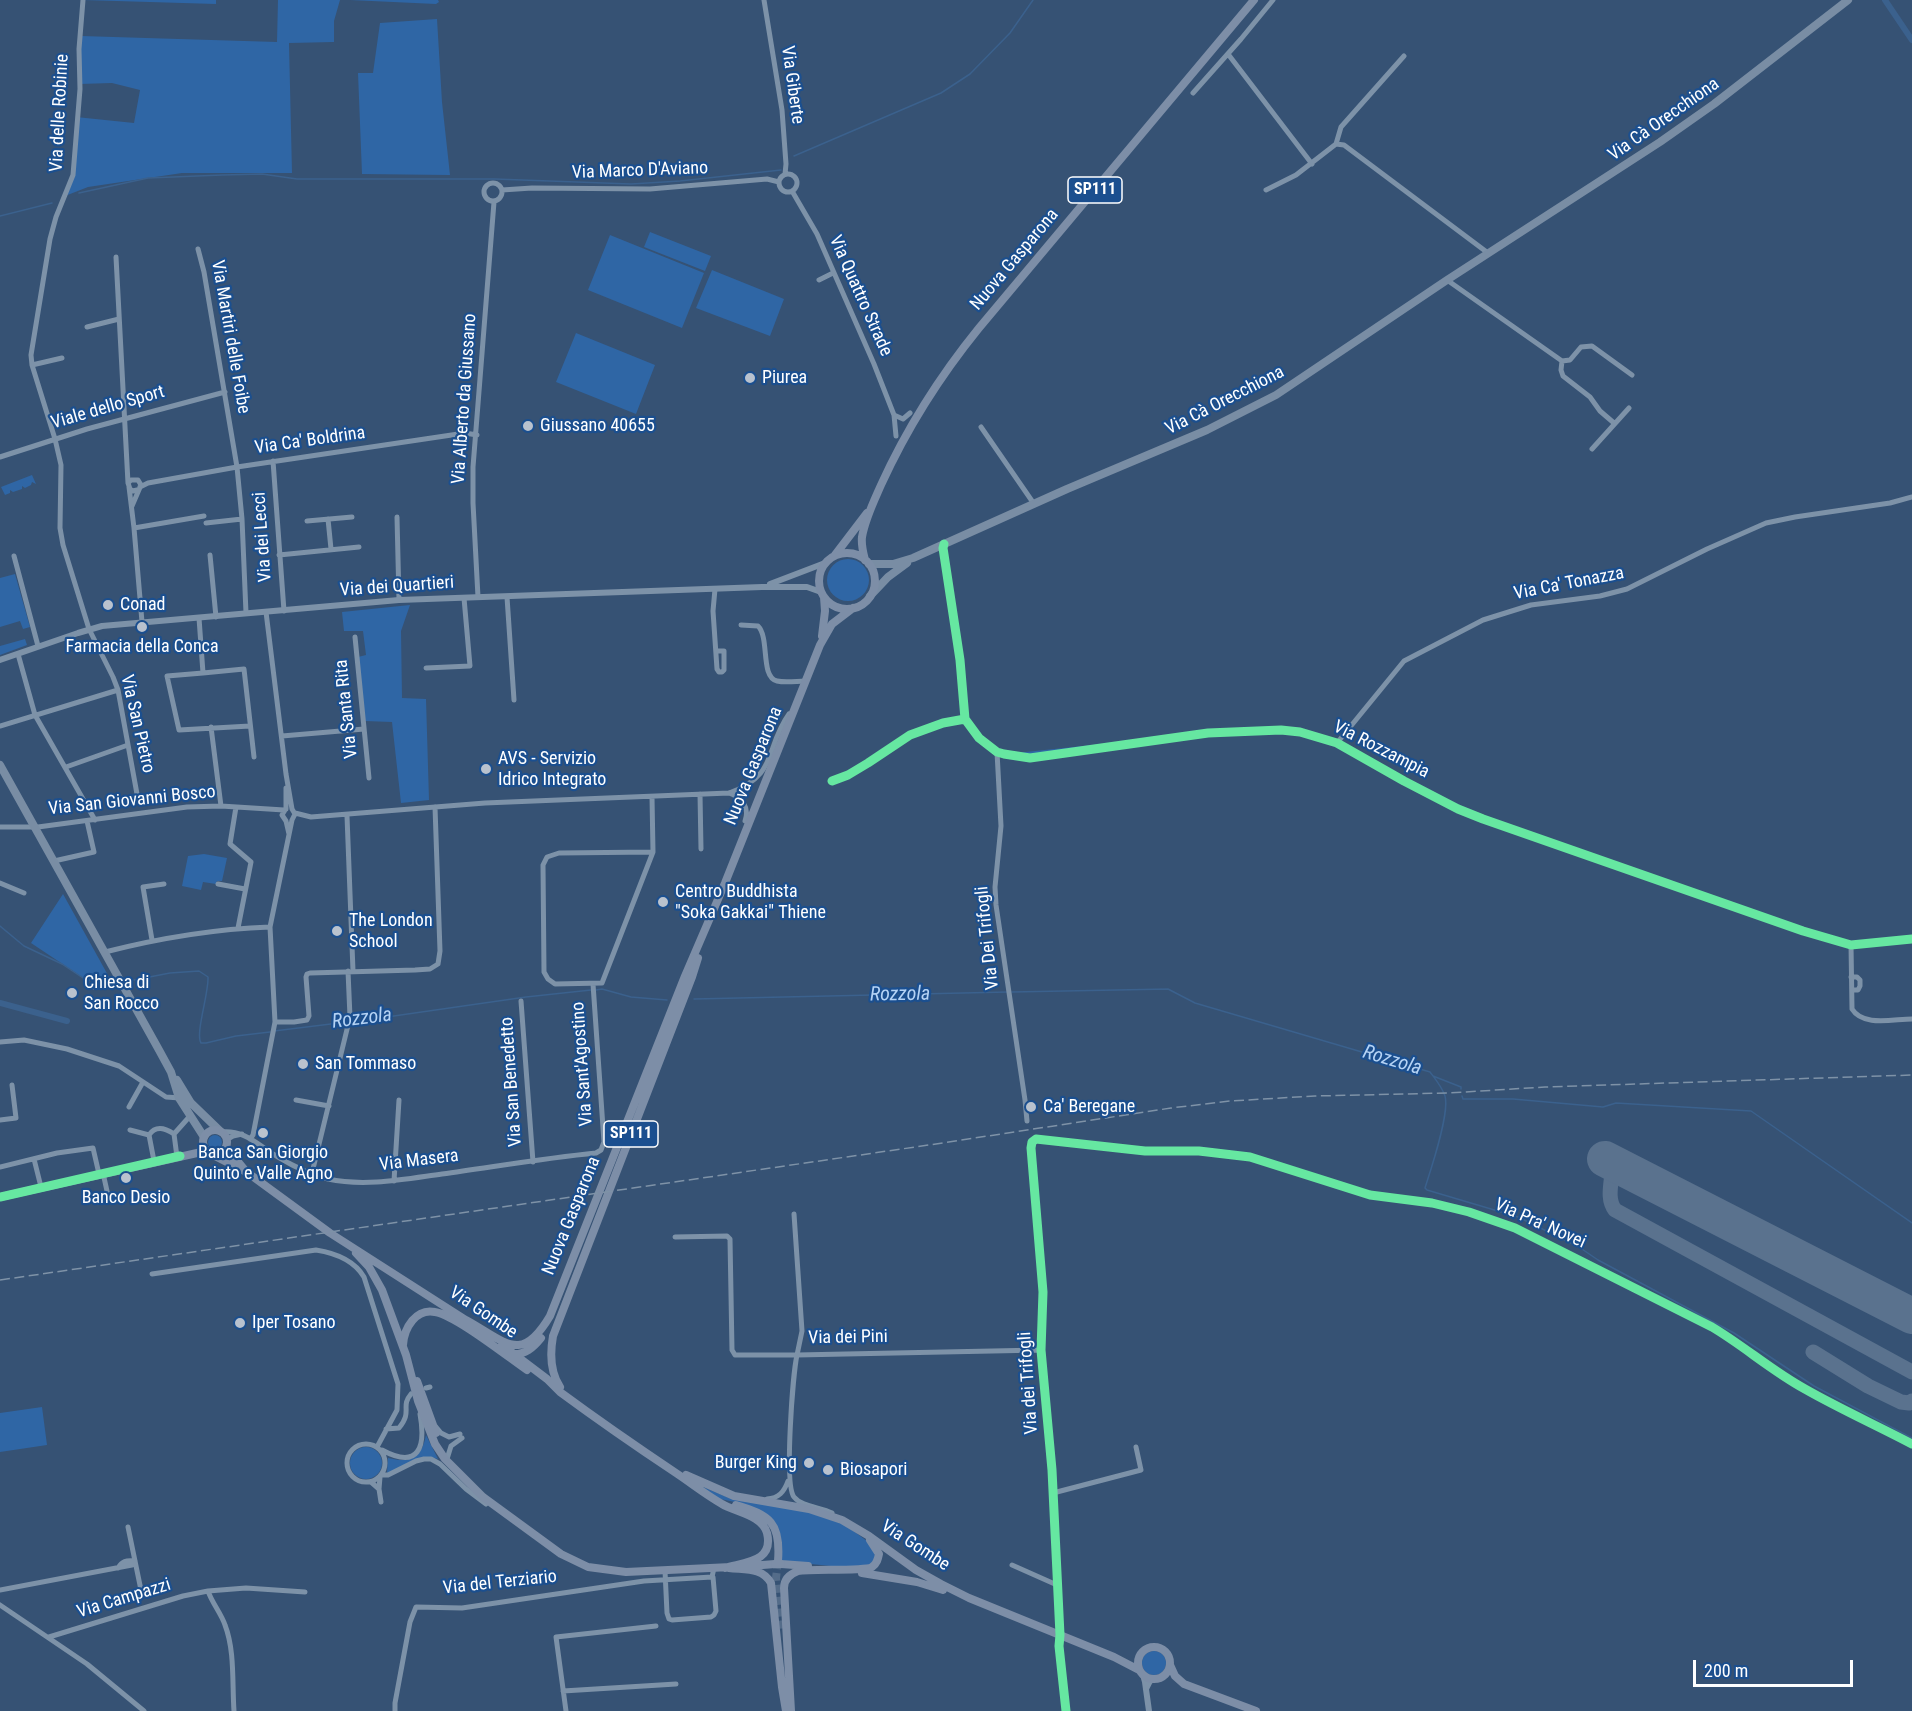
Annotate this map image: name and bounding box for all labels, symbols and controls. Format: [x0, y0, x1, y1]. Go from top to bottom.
street label: Via Giberte [776, 45, 808, 125]
street label: Via delle Robinie [46, 53, 74, 173]
street label: Via Cà Orecchiona [1604, 74, 1724, 166]
street label: Via Marco D'Aviano [571, 158, 709, 184]
road number: SP111 [1068, 177, 1122, 203]
street label: Nuova Gasparona [966, 205, 1064, 315]
street label: Via Quattro Strade [824, 232, 896, 360]
street label: Via Martiri delle Foibe [206, 259, 254, 415]
street label: Via Alberto da Giussano [448, 313, 482, 485]
street label: Via Cà Orecchiona [1162, 362, 1288, 440]
place label: Piurea [762, 367, 807, 389]
marker: Piurea [743, 371, 757, 385]
street label: Viale dello Sport [49, 382, 167, 434]
place label: Giussano 40655 [540, 415, 655, 437]
marker: Giussano 40655 [521, 419, 535, 433]
street label: Via Ca' Boldrina [253, 423, 367, 459]
street label: Via dei Lecci [249, 491, 277, 583]
street label: Via Ca' Tonazza [1512, 563, 1626, 605]
street label: Via dei Quartieri [339, 572, 455, 602]
place label: Conad [120, 594, 166, 616]
marker: Conad [101, 598, 115, 612]
marker: Farmacia della Conca [135, 620, 149, 634]
place label: Farmacia della Conca [65, 636, 219, 658]
street label: Via Santa Rita [331, 658, 363, 760]
street label: Via San Pietro [115, 673, 159, 775]
street label: Nuova Gasparona [720, 704, 788, 828]
street label: Via Rozzampia [1329, 717, 1433, 783]
place label: AVS - Servizio Idrico Integrato [498, 748, 606, 790]
marker: AVS - Servizio Idrico Integrato [479, 762, 493, 776]
street label: Via San Giovanni Bosco [47, 781, 217, 821]
place label: Centro Buddhista "Soka Gakkai" Thiene [675, 881, 826, 924]
street label: Via Dei Trifogli [972, 885, 1004, 991]
marker: Centro Buddhista "Soka Gakkai" Thiene [656, 895, 670, 909]
place label: The London School [349, 910, 433, 952]
marker: The London School [330, 924, 344, 938]
place label: Chiesa di San Rocco [84, 972, 159, 1014]
water label: Rozzola [870, 982, 930, 1008]
marker: Chiesa di San Rocco [65, 986, 79, 1000]
street label: Via Sant'Agostino [568, 1001, 598, 1127]
water label: Rozzola [331, 1003, 393, 1035]
street label: Via San Benedetto [497, 1016, 527, 1148]
water label: Rozzola [1360, 1041, 1424, 1081]
place label: San Tommaso [315, 1053, 416, 1075]
marker: San Tommaso [296, 1057, 310, 1071]
place label: Ca' Beregane [1043, 1096, 1135, 1118]
marker: Ca' Beregane [1024, 1100, 1038, 1114]
road number: SP111 [604, 1121, 658, 1147]
marker: Banca San Giorgio Quinto e Valle Agno [256, 1126, 270, 1140]
place label: Banca San Giorgio Quinto e Valle Agno [193, 1142, 333, 1184]
street label: Via Masera [378, 1145, 460, 1177]
street label: Nuova Gasparona [538, 1154, 606, 1278]
marker: Banco Desio [119, 1171, 133, 1185]
place label: Banco Desio [82, 1187, 170, 1209]
street label: Via Pra' Novei [1491, 1194, 1589, 1254]
street label: Via Gombe [445, 1282, 521, 1344]
place label: Iper Tosano [252, 1312, 336, 1334]
marker: Iper Tosano [233, 1316, 247, 1330]
street label: Via dei Pini [808, 1327, 888, 1349]
street label: Via dei Trifogli [1015, 1331, 1043, 1435]
place label: Burger King [715, 1452, 797, 1474]
marker: Burger King [802, 1456, 816, 1470]
place label: Biosapori [840, 1459, 907, 1481]
marker: Biosapori [821, 1463, 835, 1477]
street label: Via Gombe [877, 1516, 953, 1576]
street label: Via del Terziario [442, 1566, 558, 1600]
street label: Via Campazzi [75, 1575, 173, 1623]
scale bar [1696, 1648, 1856, 1686]
text: 200 m [1704, 1660, 1748, 1681]

